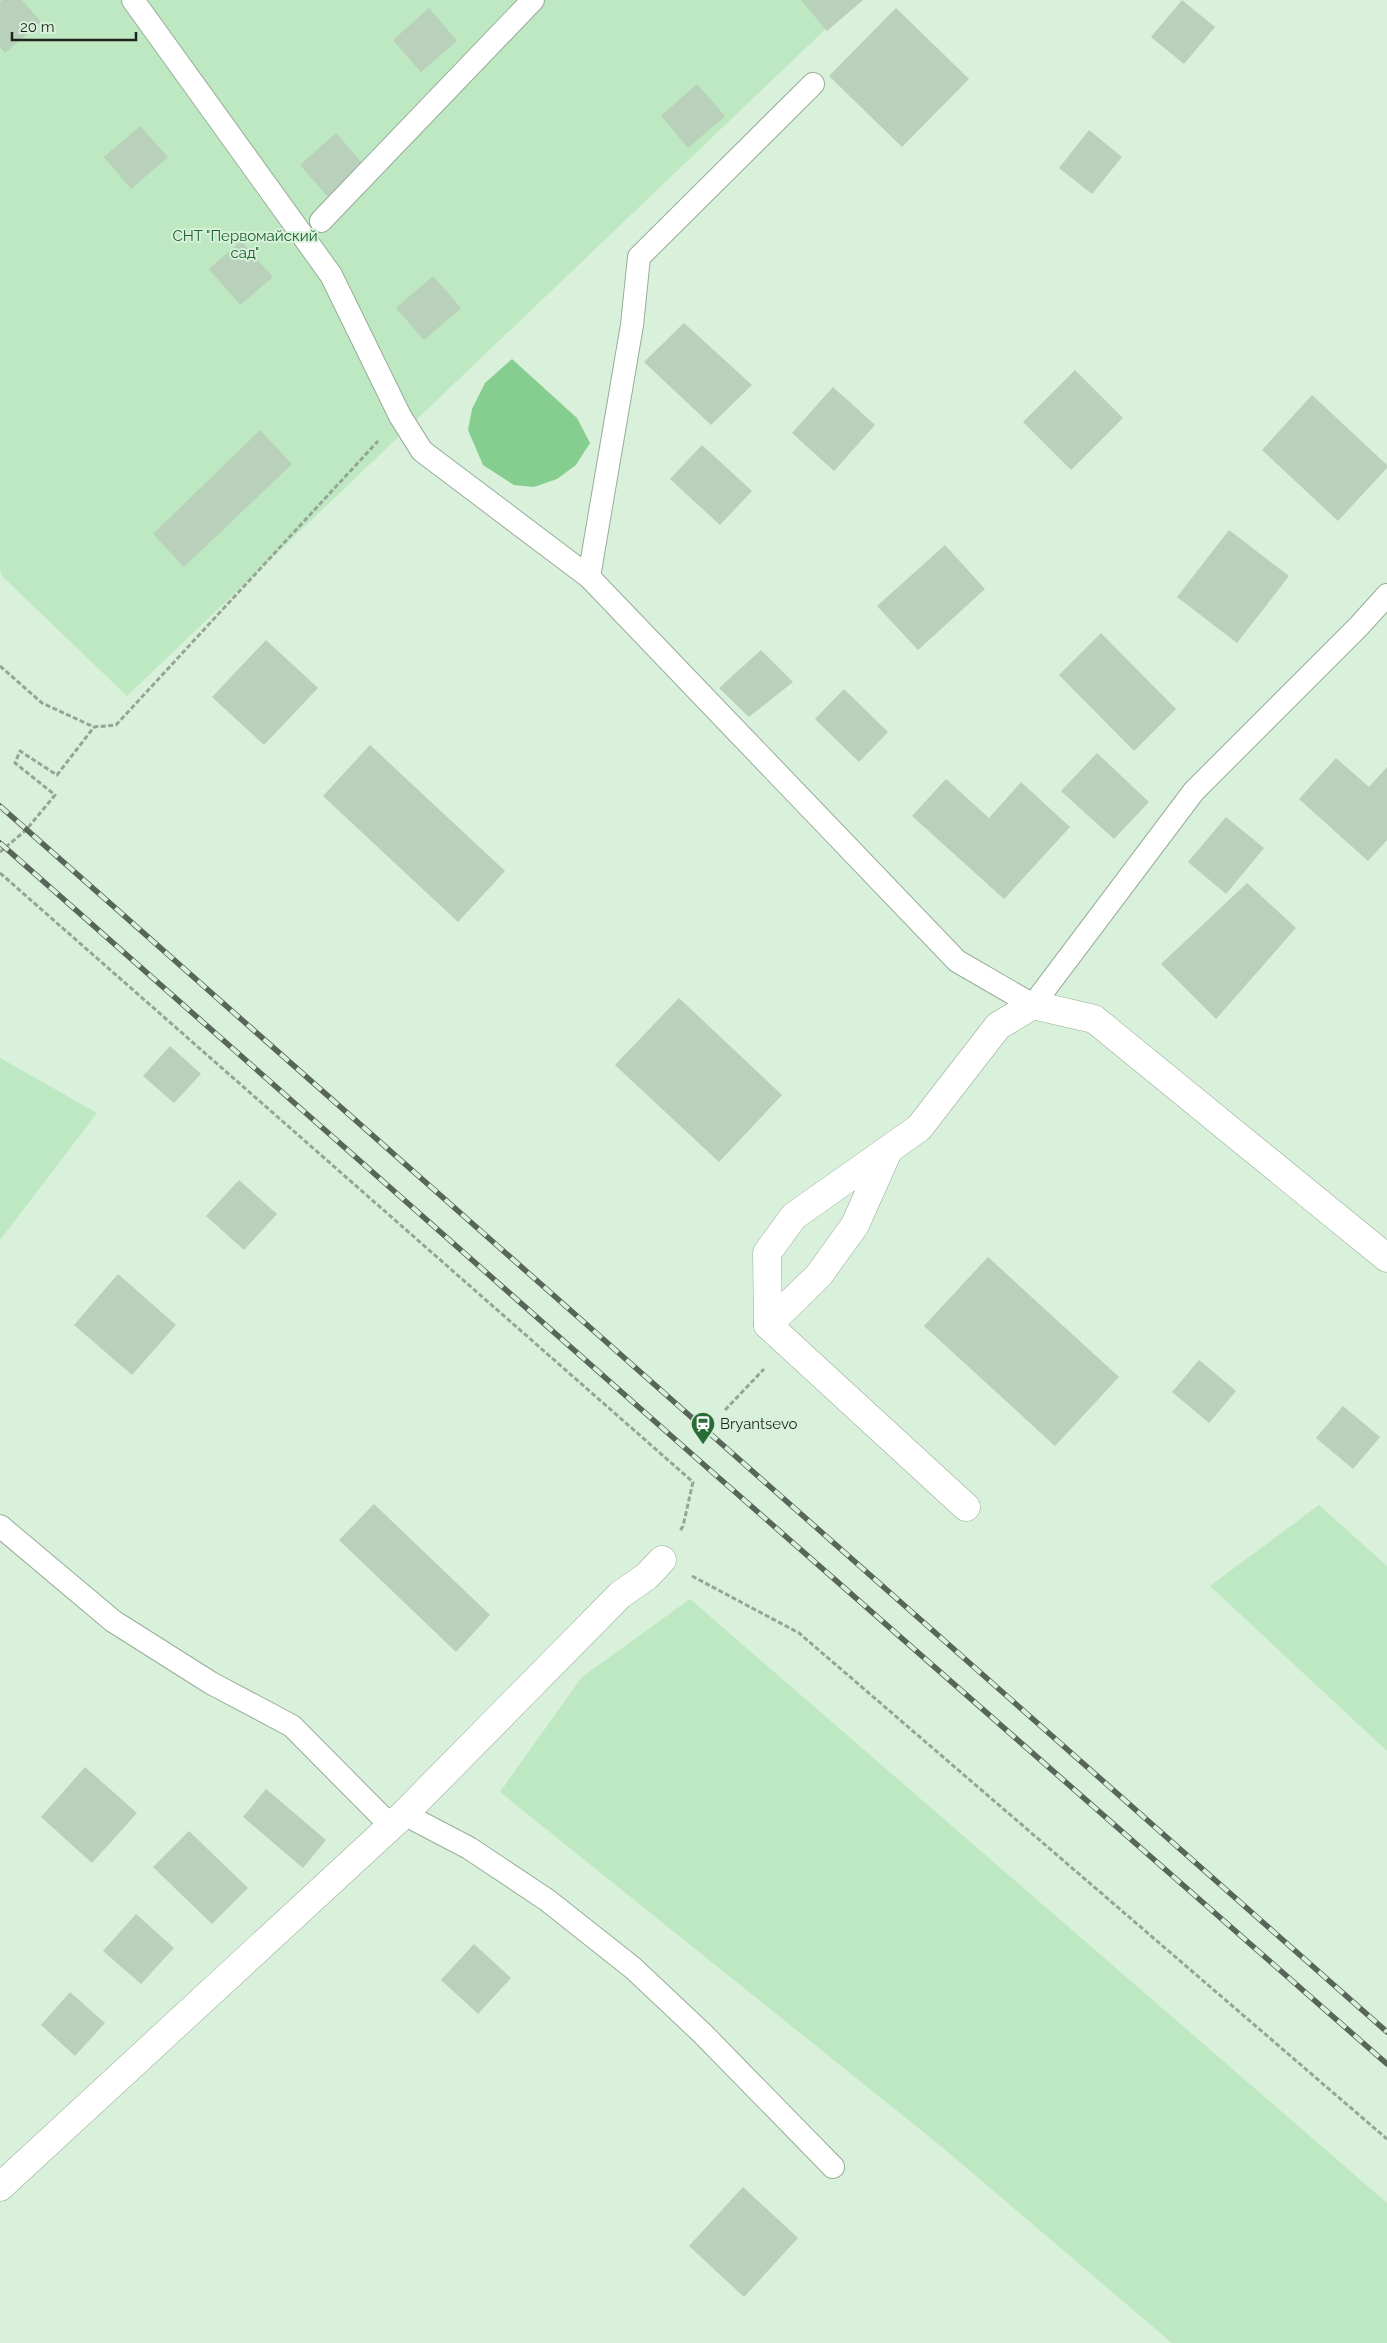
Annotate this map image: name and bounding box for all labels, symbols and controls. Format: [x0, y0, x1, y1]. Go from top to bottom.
scale bar [12, 10, 136, 42]
text: 20 m [20, 18, 55, 36]
park label: СНТ "Первомайский сад" [172, 227, 318, 262]
station icon: Bryantsevo [690, 1411, 716, 1445]
place label: Bryantsevo [720, 1415, 798, 1433]

